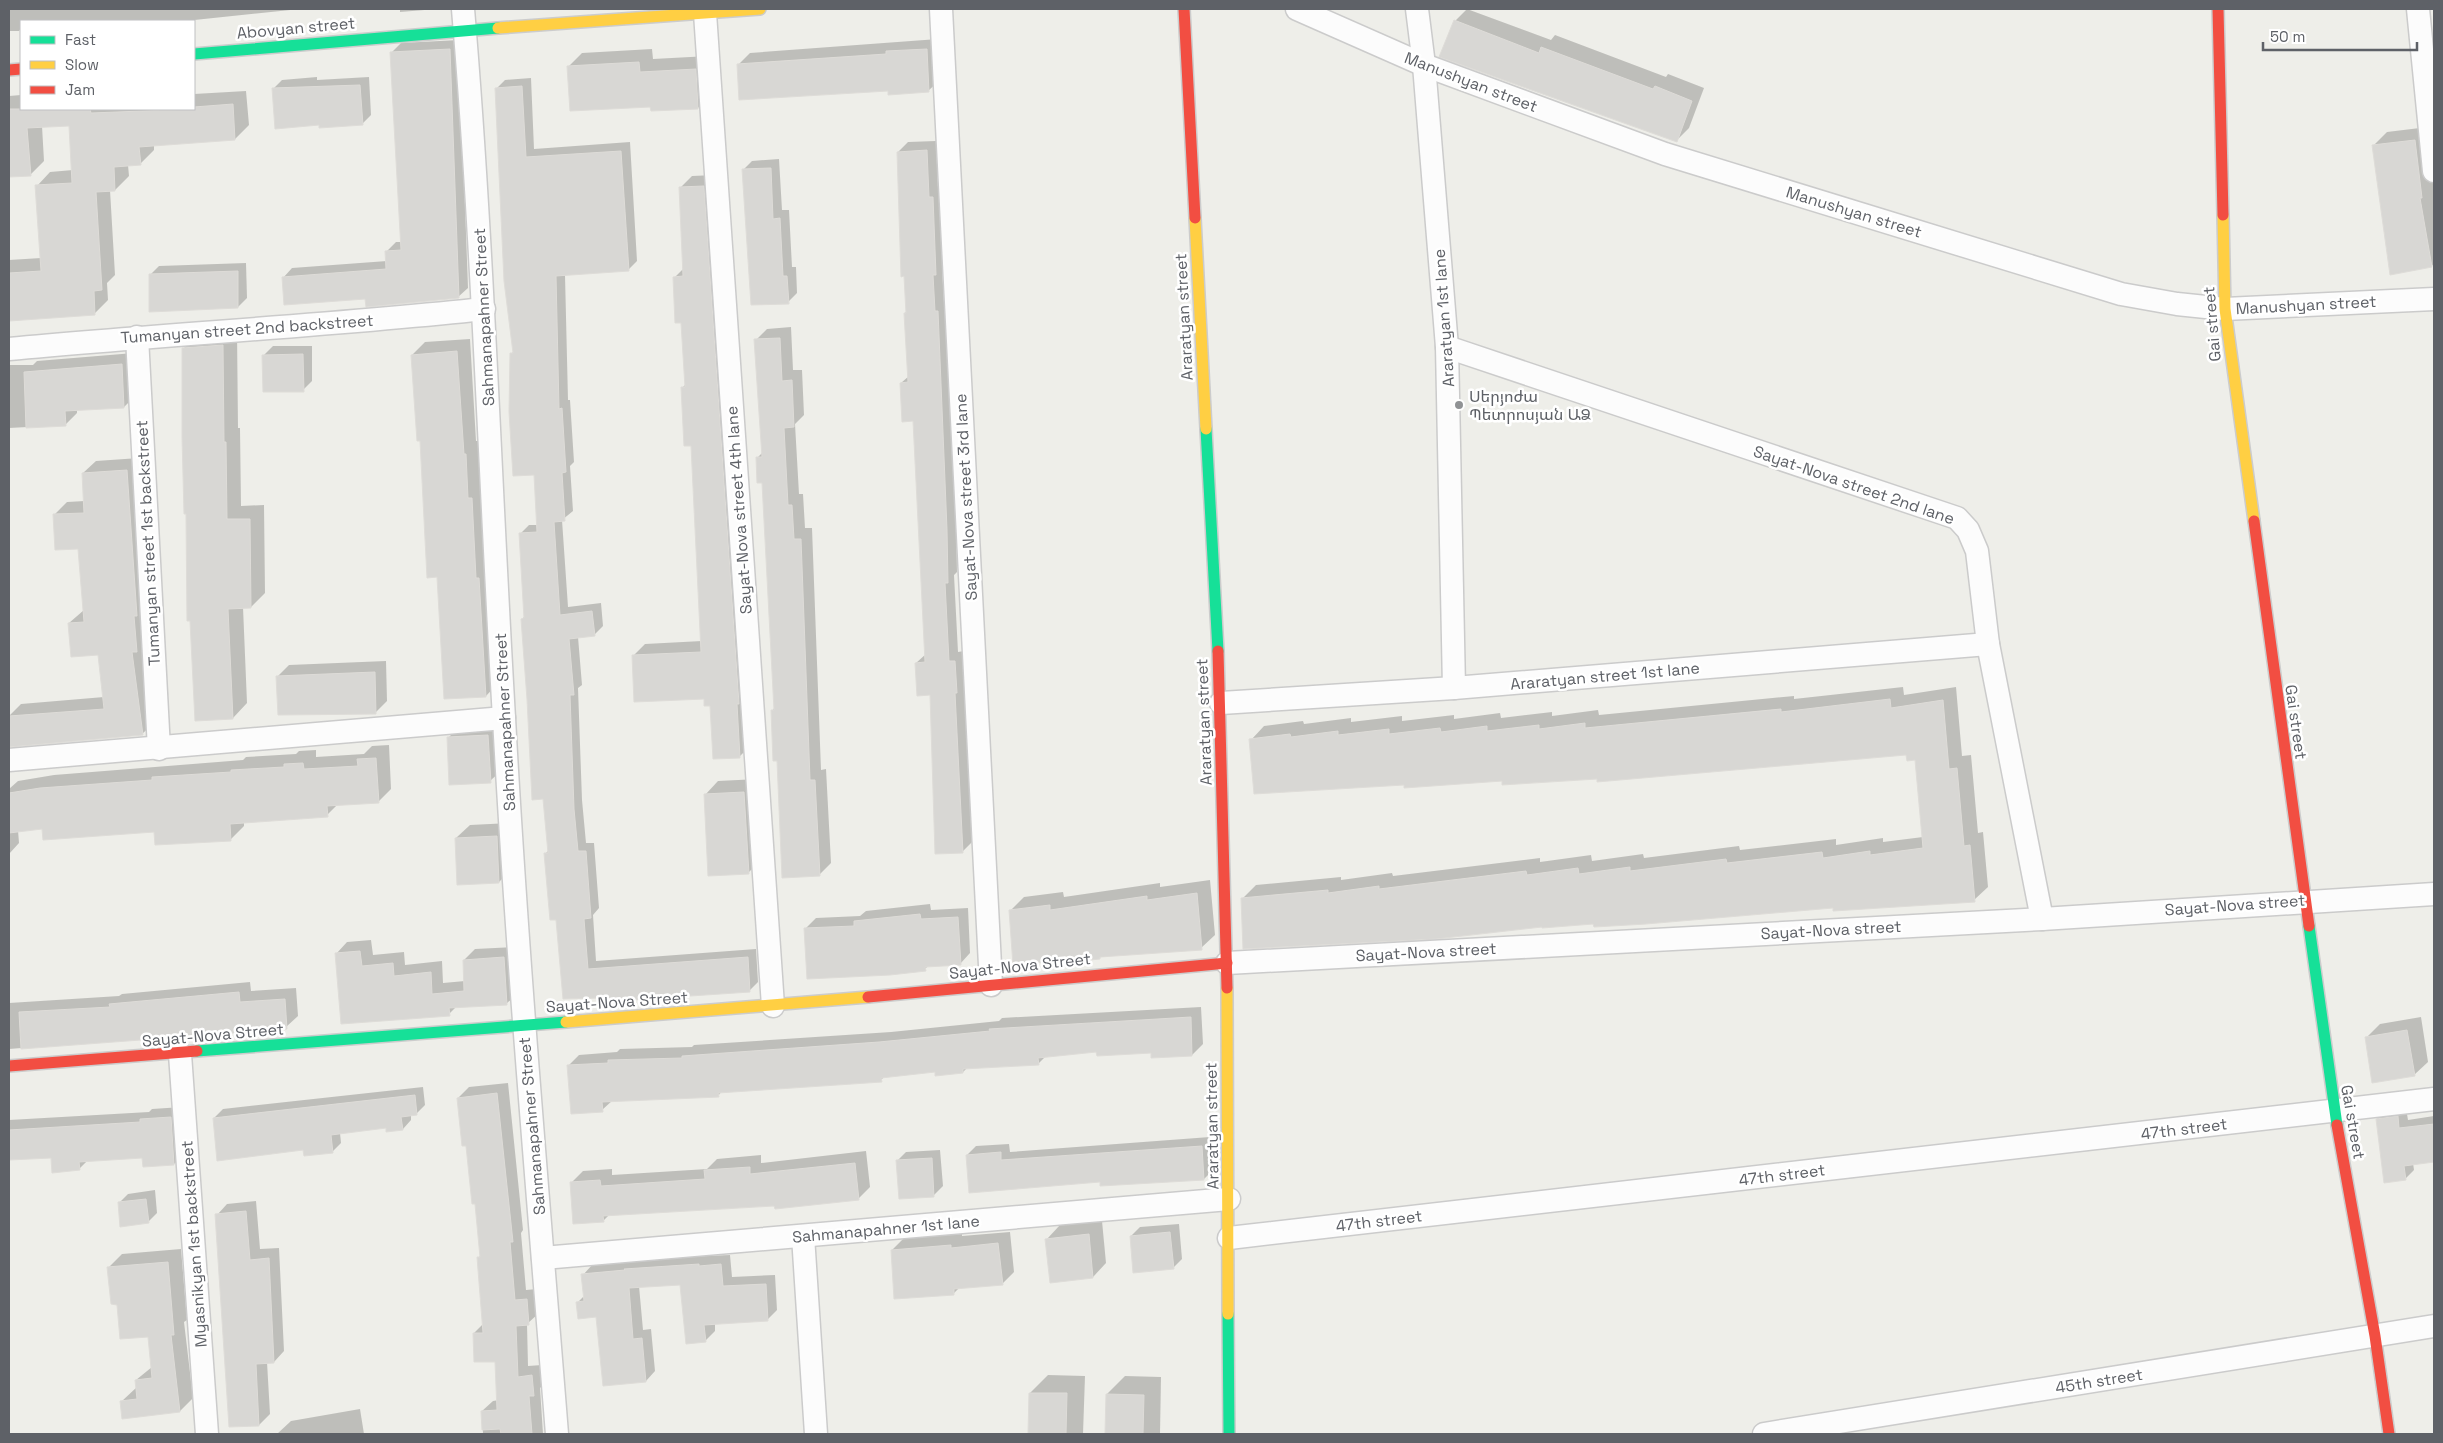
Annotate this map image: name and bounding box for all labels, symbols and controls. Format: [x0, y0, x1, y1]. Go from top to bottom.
street label: Abovyan street [236, 12, 356, 44]
legend [20, 20, 195, 110]
scale bar [2263, 20, 2417, 52]
text: 50 m [2270, 27, 2305, 46]
text: Fast [65, 30, 96, 49]
street label: Manushyan street [1401, 47, 1541, 117]
text: Slow [65, 55, 99, 74]
text: Jam [65, 80, 95, 99]
street label: Manushyan street [1784, 181, 1924, 243]
street label: Sahmanapahner Street [469, 227, 499, 407]
street label: Araratyan 1st lane [1429, 248, 1459, 388]
street label: Araratyan street [1170, 253, 1198, 381]
street label: Gai street [2198, 286, 2226, 362]
street label: Manushyan street [2235, 291, 2377, 319]
street label: Tumanyan street 2nd backstreet [120, 310, 374, 348]
place label: Սերյոժա Պետրոսյան ԱՁ [1469, 386, 1591, 425]
street label: Sayat-Nova street 3rd lane [950, 393, 982, 601]
marker: Սերյոժա Պետրոսյան ԱՁ [1453, 399, 1465, 411]
street label: Sayat-Nova street 4th lane [721, 405, 757, 615]
street label: Tumanyan street 1st backstreet [131, 420, 165, 666]
street label: Sayat-Nova street 2nd lane [1751, 441, 1957, 529]
street label: Sahmanapahner Street [490, 632, 520, 812]
street label: Araratyan street 1st lane [1509, 657, 1701, 695]
street label: Araratyan street [1191, 658, 1217, 786]
street label: Gai street [2280, 683, 2312, 761]
street label: Sayat-Nova street [2164, 890, 2306, 920]
street label: Sayat-Nova street [1760, 916, 1902, 944]
street label: Sayat-Nova street [1355, 938, 1497, 966]
street label: Sayat-Nova Street [948, 948, 1092, 984]
street label: Sayat-Nova Street [545, 987, 689, 1017]
street label: Sayat-Nova Street [141, 1018, 285, 1052]
street label: Sahmanapahner Street [514, 1036, 550, 1216]
street label: Araratyan street [1200, 1062, 1224, 1190]
street label: Gai street [2336, 1083, 2370, 1161]
street label: 47th street [2139, 1113, 2229, 1145]
street label: Myasnikyan 1st backstreet [176, 1140, 212, 1348]
street label: 47th street [1737, 1159, 1827, 1191]
street label: 47th street [1334, 1205, 1424, 1237]
street label: Sahmanapahner 1st lane [791, 1210, 981, 1248]
street label: 45th street [2054, 1364, 2144, 1398]

